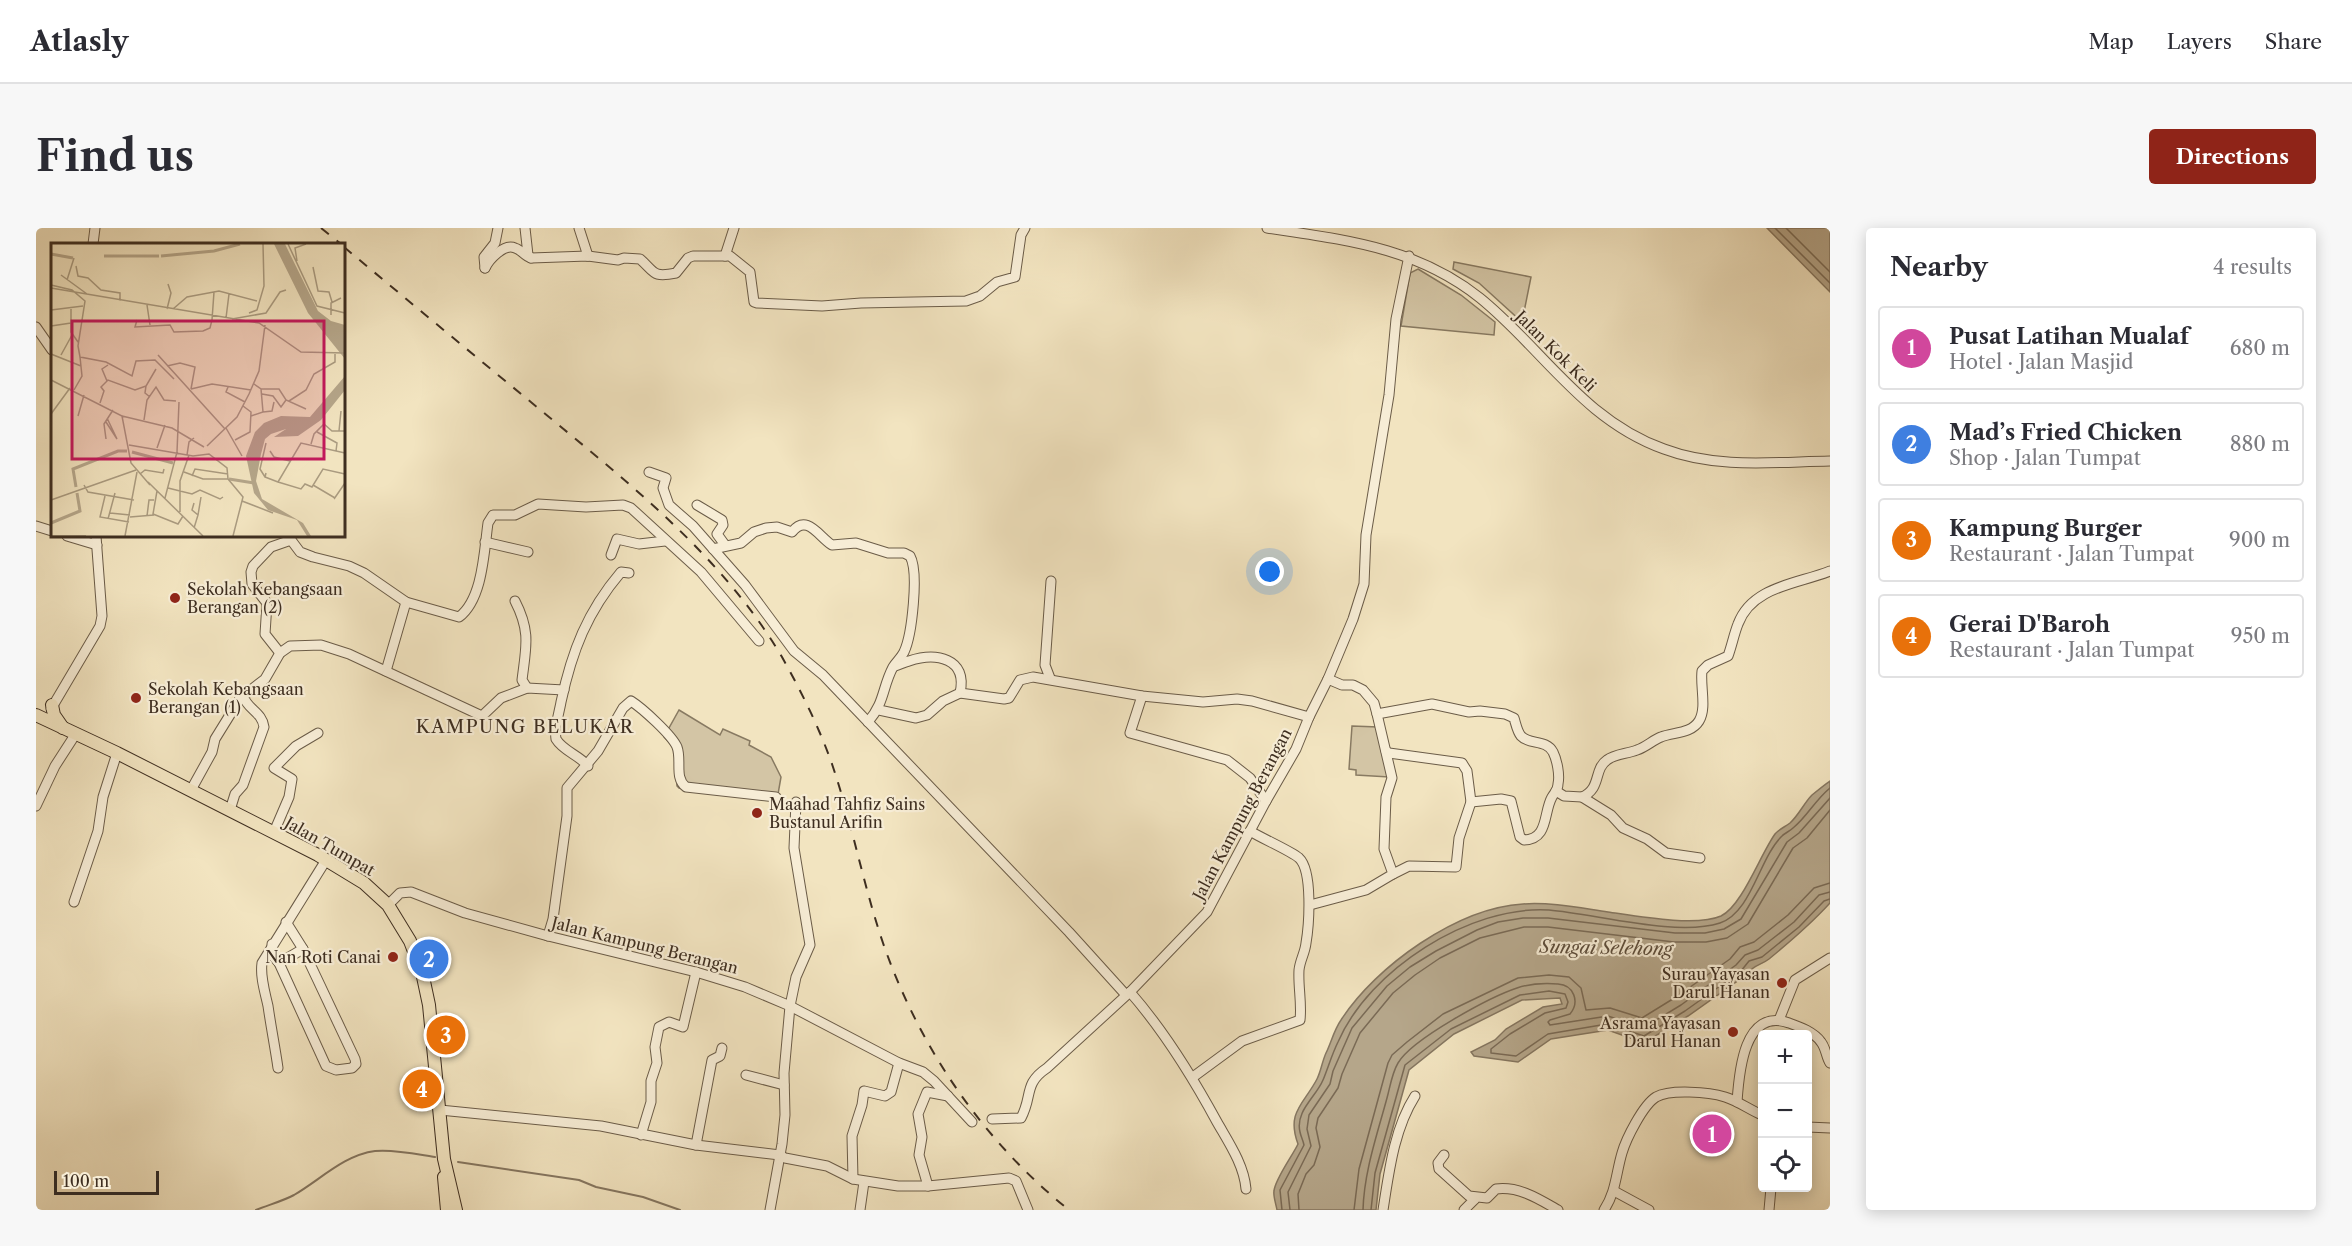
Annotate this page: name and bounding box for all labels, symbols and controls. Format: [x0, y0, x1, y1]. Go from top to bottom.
text: Atlasly [30, 24, 129, 58]
text: Map [2089, 29, 2134, 54]
text: Layers [2167, 29, 2232, 54]
text: Share [2265, 29, 2322, 54]
button: Directions [2149, 129, 2316, 184]
text: Find us [36, 130, 194, 182]
inset map [51, 243, 345, 537]
text: Nearby [1890, 251, 1988, 283]
text: 4 results [2213, 255, 2292, 279]
street label: Jalan Kok Keli [1509, 304, 1601, 396]
text: Pusat Latihan Mualaf [1949, 323, 2189, 350]
text: 1 [1907, 336, 1916, 360]
text: 680 m [2230, 336, 2290, 360]
text: Hotel · Jalan Masjid [1949, 350, 2133, 374]
text: Mad’s Fried Chicken [1949, 419, 2182, 446]
text: 2 [1906, 432, 1917, 456]
text: 880 m [2230, 432, 2290, 456]
text: Shop · Jalan Tumpat [1949, 446, 2141, 470]
text: Kampung Burger [1949, 515, 2142, 542]
text: 3 [1906, 528, 1917, 552]
text: 900 m [2229, 528, 2290, 552]
text: Restaurant · Jalan Tumpat [1949, 542, 2194, 566]
your location [1255, 557, 1284, 586]
place label: Sekolah Kebangsaan Berangan (2) [187, 579, 343, 617]
marker: Sekolah Kebangsaan Berangan (2) [168, 591, 182, 605]
text: Gerai D'Baroh [1949, 611, 2110, 638]
text: 4 [1906, 624, 1917, 648]
text: 950 m [2231, 624, 2290, 648]
text: Restaurant · Jalan Tumpat [1949, 638, 2194, 662]
place label: Sekolah Kebangsaan Berangan (1) [148, 679, 304, 717]
marker: Sekolah Kebangsaan Berangan (1) [129, 691, 143, 705]
district label: KAMPUNG BELUKAR [416, 716, 634, 738]
street label: Jalan Kampung Berangan [1187, 725, 1296, 906]
place label: Maahad Tahfiz Sains Bustanul Arifin [769, 794, 925, 832]
marker: Maahad Tahfiz Sains Bustanul Arifin [750, 806, 764, 820]
street label: Jalan Tumpat [279, 811, 379, 880]
street label: Jalan Kampung Berangan [547, 911, 740, 978]
pin: 2 [410, 936, 448, 982]
water label: Sungai Selehong [1538, 936, 1674, 960]
place label: Nan Roti Canai [265, 947, 381, 967]
marker: Nan Roti Canai [386, 950, 400, 964]
place label: Surau Yayasan Darul Hanan [1662, 964, 1770, 1002]
marker: Surau Yayasan Darul Hanan [1775, 976, 1789, 990]
pin: 3 [426, 1012, 466, 1058]
place label: Asrama Yayasan Darul Hanan [1599, 1013, 1721, 1051]
marker: Asrama Yayasan Darul Hanan [1726, 1025, 1740, 1039]
map controls [1758, 1030, 1812, 1192]
button: + [1758, 1030, 1812, 1084]
pin: 4 [402, 1066, 442, 1112]
button: − [1758, 1084, 1812, 1138]
pin: 1 [1692, 1112, 1732, 1156]
button: locate [1758, 1138, 1812, 1192]
scale bar [54, 1168, 159, 1196]
text: 100 m [63, 1171, 109, 1191]

